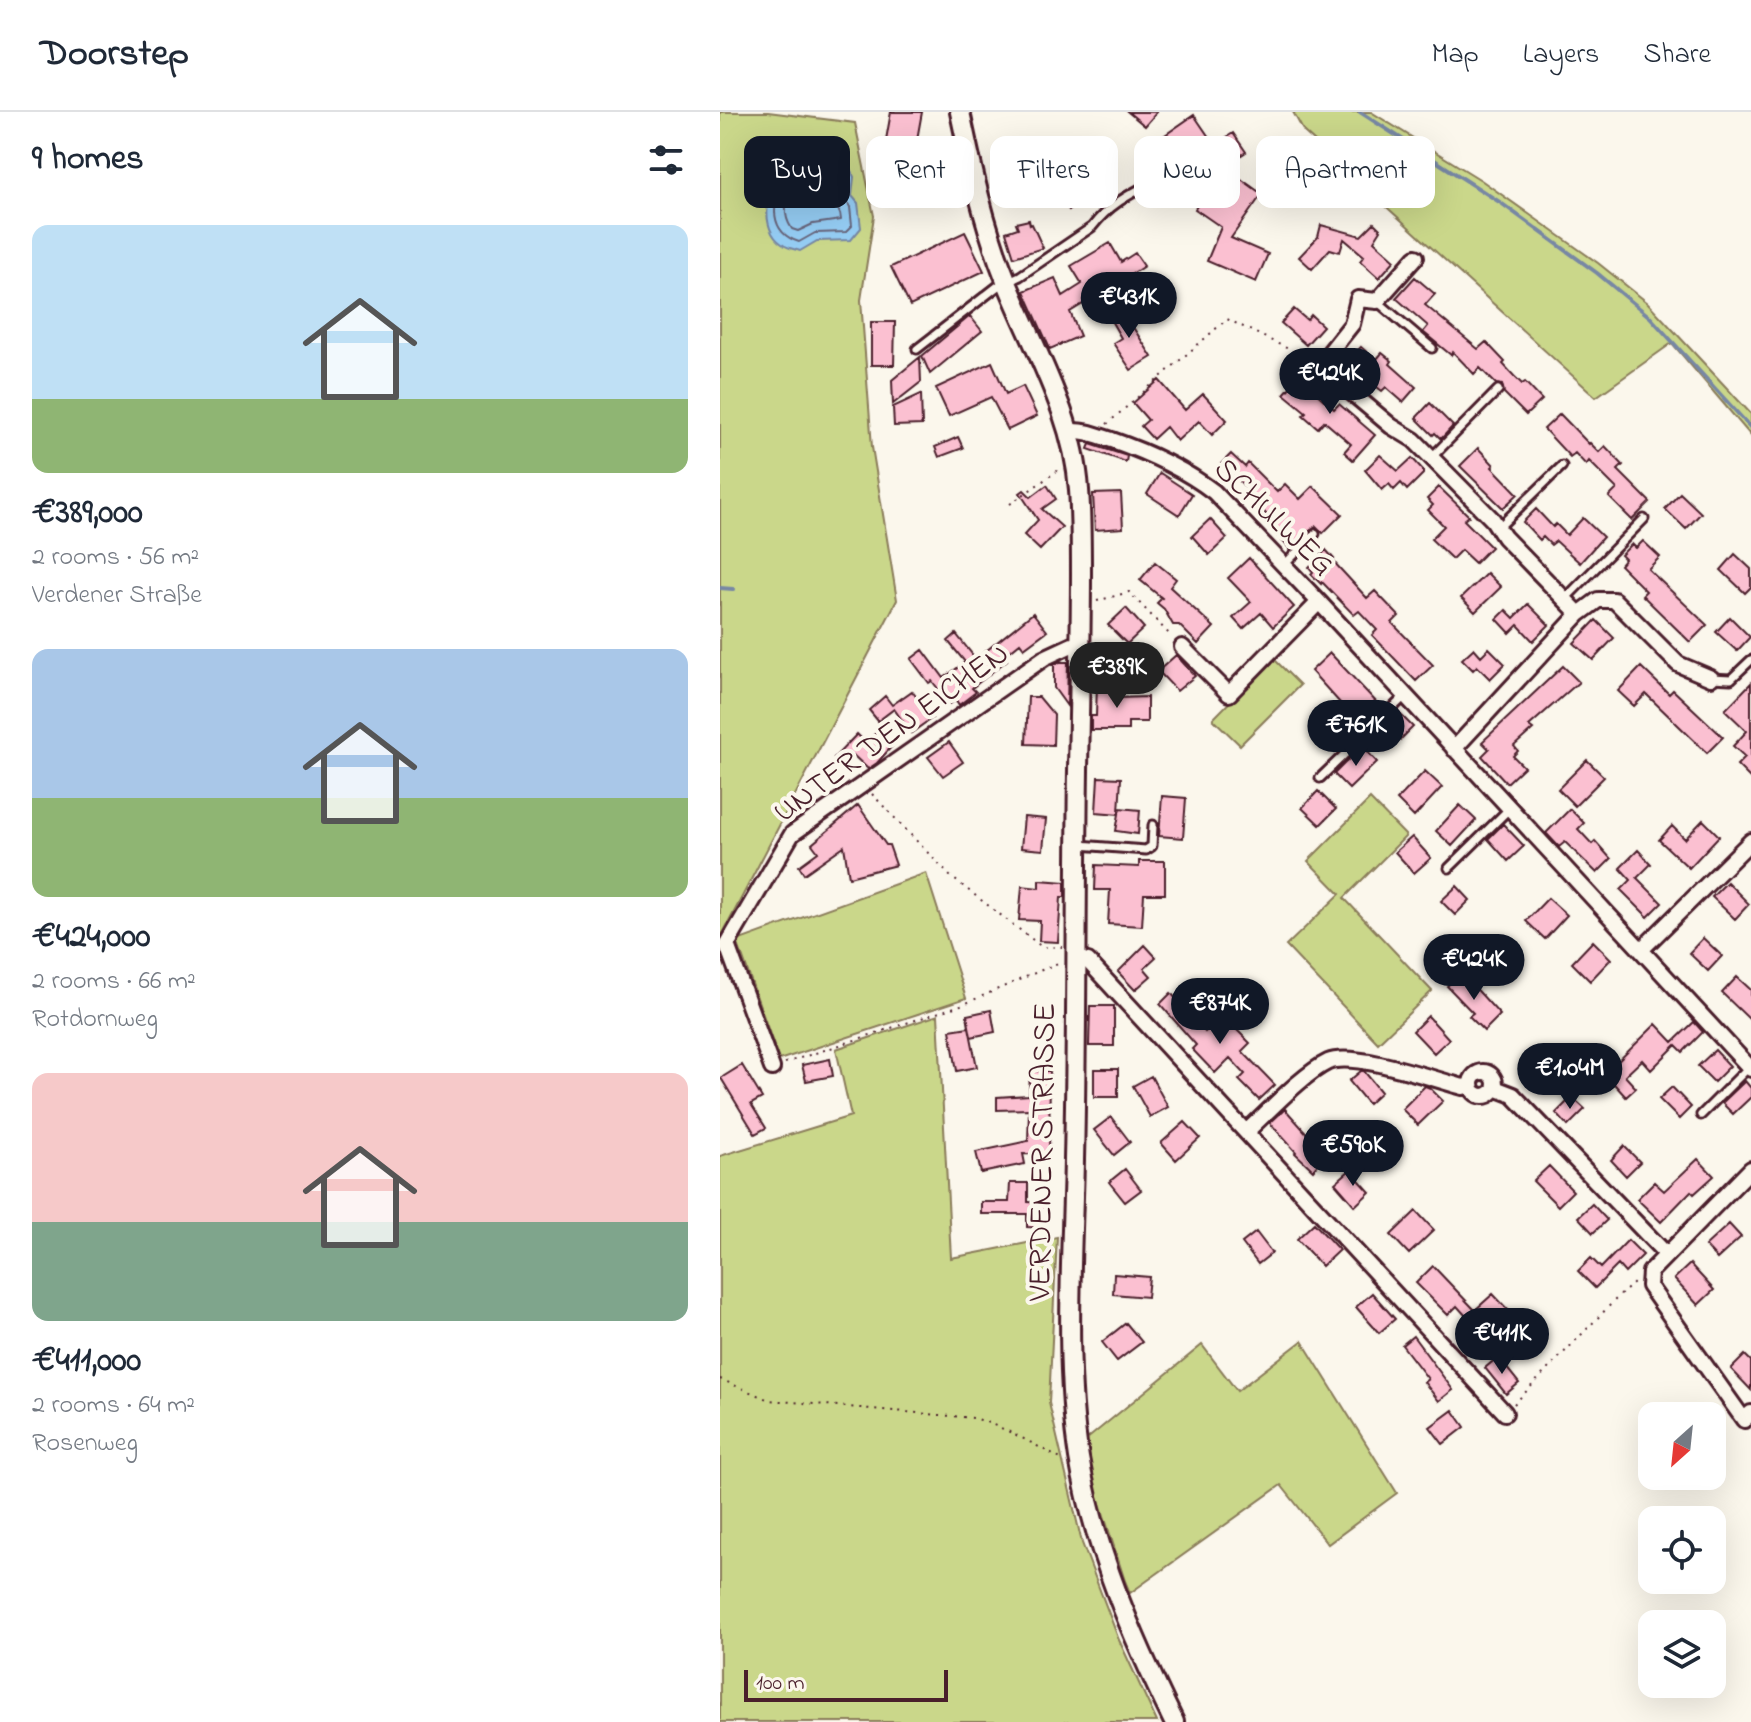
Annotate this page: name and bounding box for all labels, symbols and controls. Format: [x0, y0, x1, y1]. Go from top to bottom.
text: Doorstep [40, 27, 189, 83]
text: Map [1431, 35, 1479, 76]
text: Layers [1523, 35, 1599, 76]
text: Share [1643, 35, 1711, 76]
text: 9 homes [32, 135, 144, 185]
chip: Buy [744, 136, 850, 208]
chip: Rent [866, 136, 974, 208]
chip: Filters [990, 136, 1118, 208]
chip: New [1134, 136, 1240, 208]
chip: Apartment [1256, 136, 1435, 208]
icon: filters [644, 138, 688, 182]
pin: €431K [1073, 272, 1185, 340]
icon: home [288, 277, 432, 421]
text: €431K [1099, 279, 1159, 317]
pin: €424K [1274, 348, 1386, 416]
text: €424K [1297, 355, 1363, 393]
street label: SCHULWEG [1202, 448, 1344, 588]
text: €389,000 [32, 489, 143, 539]
text: 2 rooms · 56 m² [32, 539, 199, 577]
text: Verdener Straße [32, 577, 202, 615]
street label: UNTER DEN EICHEN [764, 632, 1020, 836]
pin: €389K [1061, 642, 1173, 710]
text: €389K [1087, 649, 1147, 687]
pin: €761K [1300, 700, 1412, 768]
icon: home [288, 701, 432, 845]
text: €761K [1325, 707, 1387, 745]
text: €424,000 [32, 913, 151, 963]
pin: €424K [1418, 934, 1530, 1002]
text: €424K [1441, 941, 1507, 979]
text: 2 rooms · 66 m² [32, 963, 196, 1001]
pin: €874K [1164, 978, 1276, 1046]
text: €874K [1189, 985, 1251, 1023]
text: Rotdornweg [32, 1001, 158, 1039]
street label: VERDENER STRASSE [1018, 1002, 1070, 1303]
pin: €1.04M [1505, 1043, 1635, 1111]
text: €1.04M [1535, 1050, 1605, 1088]
pin: €590K [1297, 1120, 1409, 1188]
icon: home [288, 1125, 432, 1269]
text: €590K [1321, 1127, 1385, 1165]
pin: €411K [1446, 1308, 1558, 1376]
text: €411K [1473, 1315, 1531, 1353]
text: €411,000 [32, 1337, 141, 1387]
text: 2 rooms · 64 m² [32, 1387, 195, 1425]
north arrow [1638, 1402, 1726, 1490]
map controls [1638, 1402, 1726, 1698]
text: Rosenweg [32, 1425, 138, 1463]
button: locate [1638, 1506, 1726, 1594]
button: layers [1638, 1610, 1726, 1698]
scale bar [744, 1666, 948, 1702]
text: 100 m [756, 1668, 805, 1700]

